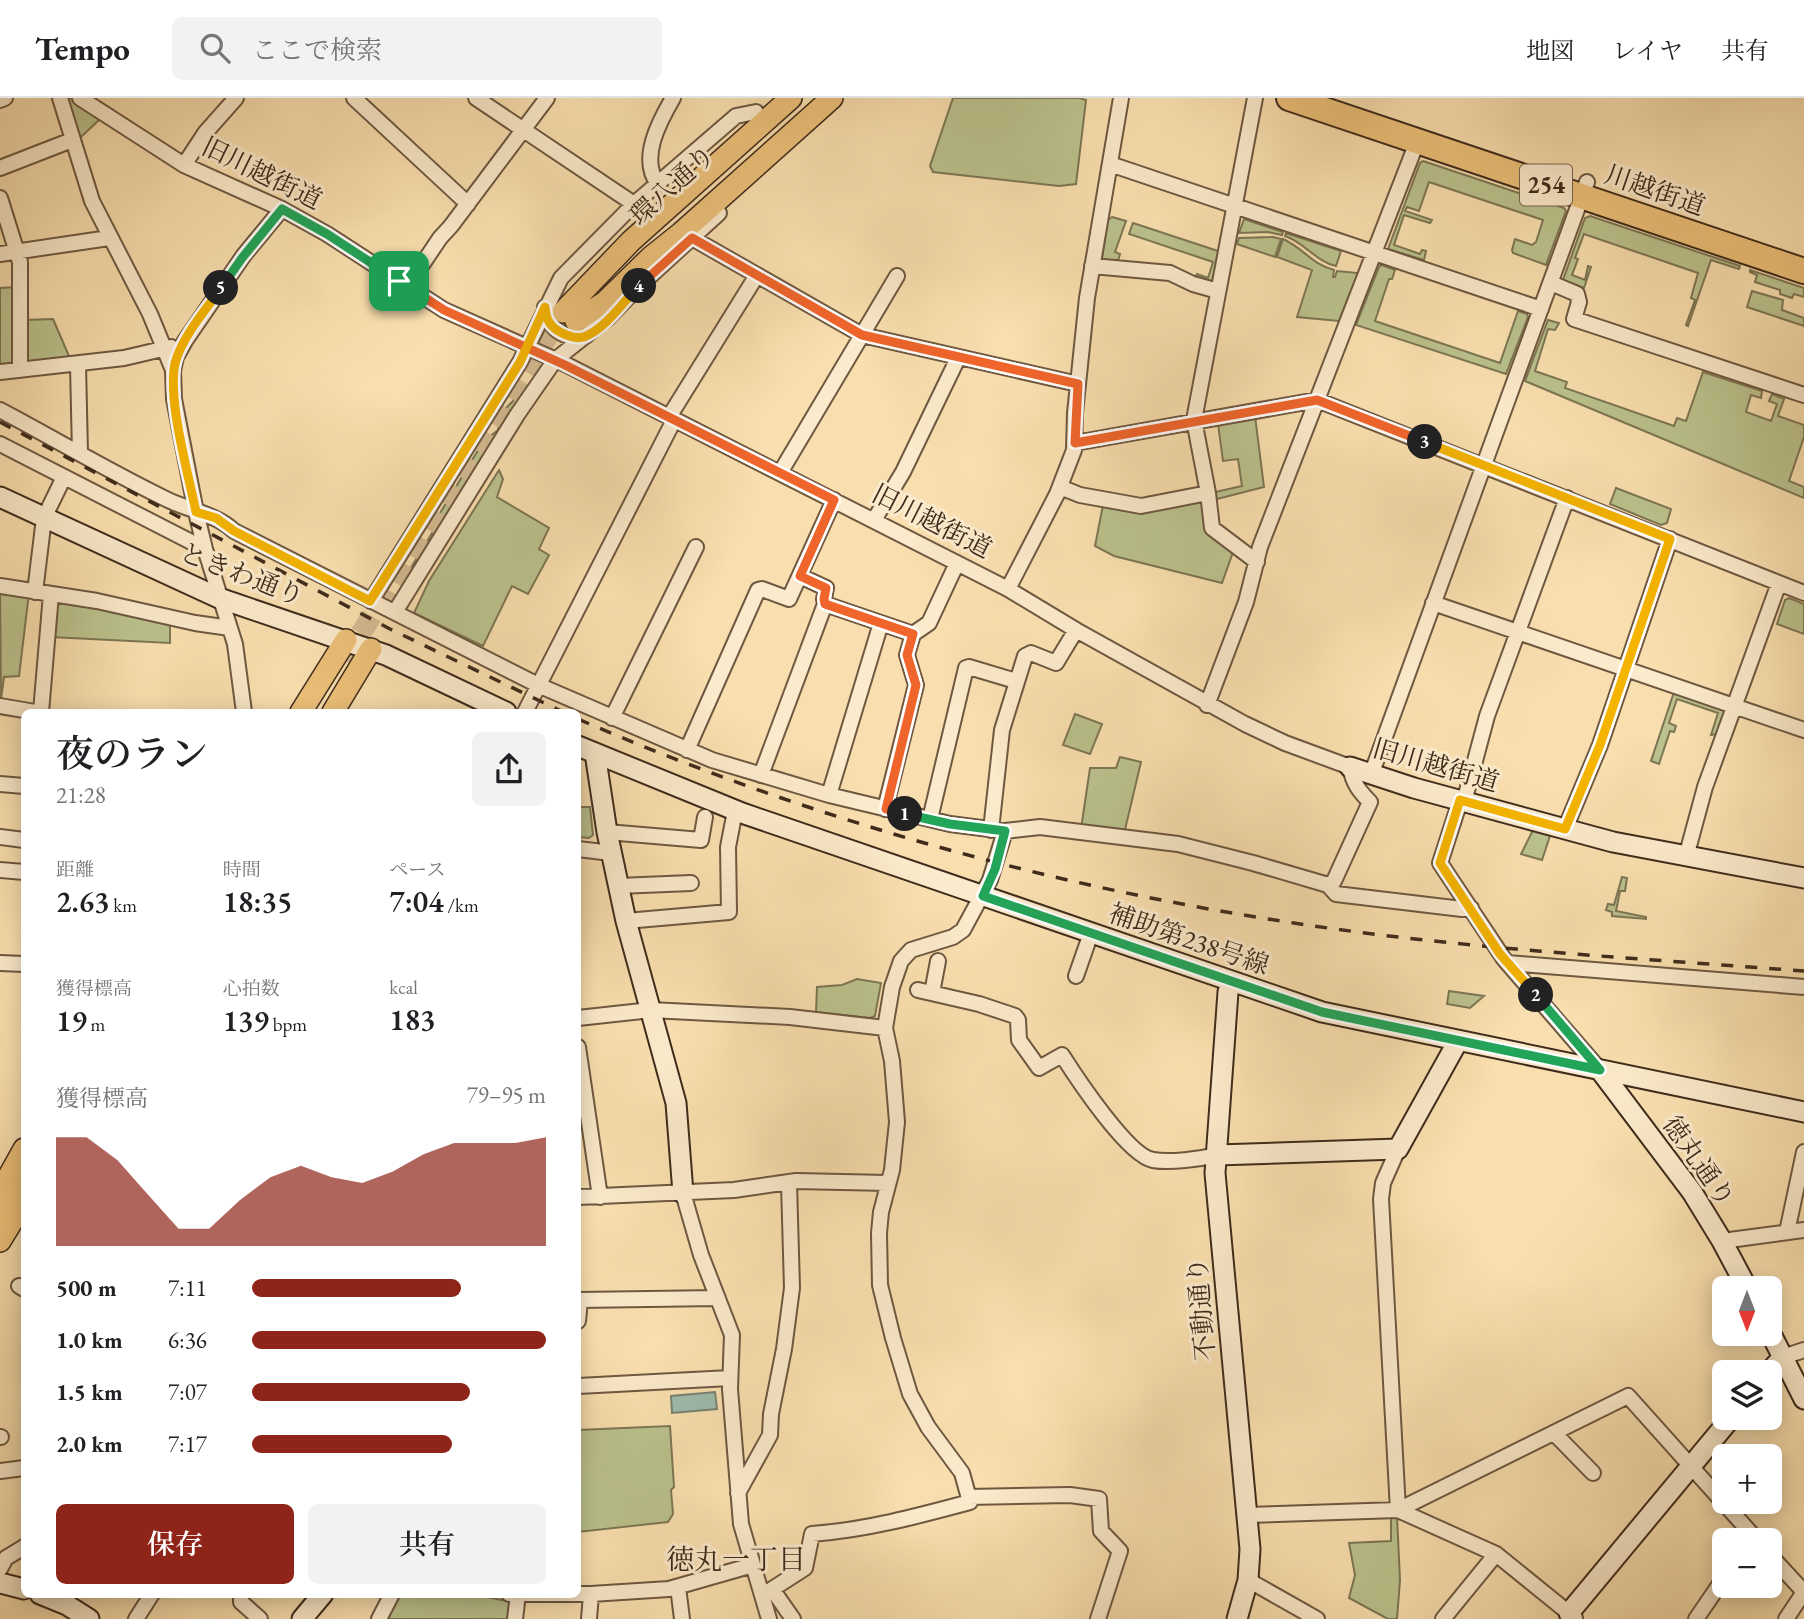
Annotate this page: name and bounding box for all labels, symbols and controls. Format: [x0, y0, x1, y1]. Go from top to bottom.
search box [172, 17, 662, 80]
text: Tempo [35, 27, 130, 70]
icon: search [196, 29, 234, 67]
text: ここで検索 [252, 33, 382, 67]
text: 地図 [1526, 35, 1574, 66]
text: レイヤ [1612, 35, 1683, 66]
text: 共有 [1721, 35, 1769, 66]
street label: 旧川越街道 [196, 129, 328, 217]
street label: 環八通り [622, 138, 722, 232]
street label: 川越街道 [1600, 157, 1710, 223]
road number: 254 [1520, 164, 1572, 206]
pin [369, 251, 429, 311]
icon: arrive [380, 262, 418, 300]
pin: 4 [622, 268, 656, 304]
pin: 5 [204, 270, 238, 306]
text: 4 [633, 273, 644, 298]
text: 5 [215, 275, 226, 300]
pin: 3 [1408, 424, 1442, 460]
text: 3 [1419, 429, 1430, 454]
street label: 旧川越街道 [866, 476, 998, 566]
street label: ときわ通り [175, 535, 309, 613]
text: 夜のラン [56, 729, 208, 778]
street label: 旧川越街道 [1369, 731, 1503, 799]
button: share [472, 732, 546, 806]
text: 21:28 [56, 780, 106, 810]
pin: 1 [888, 796, 922, 832]
text: 1 [899, 801, 910, 826]
text: 距離 [56, 857, 94, 882]
text: 時間 [223, 857, 261, 882]
text: ペース [389, 857, 445, 882]
text: 2.63 [56, 882, 109, 921]
text: 18:35 [223, 882, 292, 921]
text: 7:04 [389, 882, 444, 921]
text: km [109, 893, 137, 918]
text: /km [444, 893, 479, 918]
street label: 補助第238号線 [1104, 896, 1274, 982]
text: kcal [389, 975, 418, 1000]
text: 獲得標高 [56, 976, 132, 1001]
text: 心拍数 [223, 976, 280, 1001]
pin: 2 [1518, 978, 1554, 1012]
text: 2 [1530, 982, 1541, 1007]
text: 183 [389, 1000, 436, 1039]
text: 19 [56, 1001, 87, 1040]
text: 139 [223, 1001, 269, 1040]
text: m [87, 1012, 105, 1037]
text: bpm [269, 1012, 307, 1037]
text: 79–95 m [467, 1080, 546, 1110]
text: 獲得標高 [56, 1083, 148, 1113]
street label: 徳丸通り [1655, 1109, 1743, 1213]
street label: 不動通り [1180, 1256, 1222, 1362]
text: 500 m [56, 1273, 117, 1303]
text: 7:11 [168, 1273, 207, 1303]
north arrow [1712, 1276, 1782, 1346]
map controls [1712, 1276, 1782, 1598]
text: 1.0 km [56, 1325, 123, 1355]
text: 6:36 [168, 1325, 207, 1355]
button: layers [1712, 1360, 1782, 1430]
text: 1.5 km [56, 1377, 123, 1407]
text: 7:07 [168, 1377, 207, 1407]
text: 2.0 km [56, 1429, 123, 1459]
text: 7:17 [168, 1429, 207, 1459]
button: + [1712, 1444, 1782, 1514]
button: 保存 [56, 1504, 294, 1584]
button: 共有 [308, 1504, 546, 1584]
button: − [1712, 1528, 1782, 1598]
district label: 徳丸一丁目 [666, 1541, 806, 1577]

